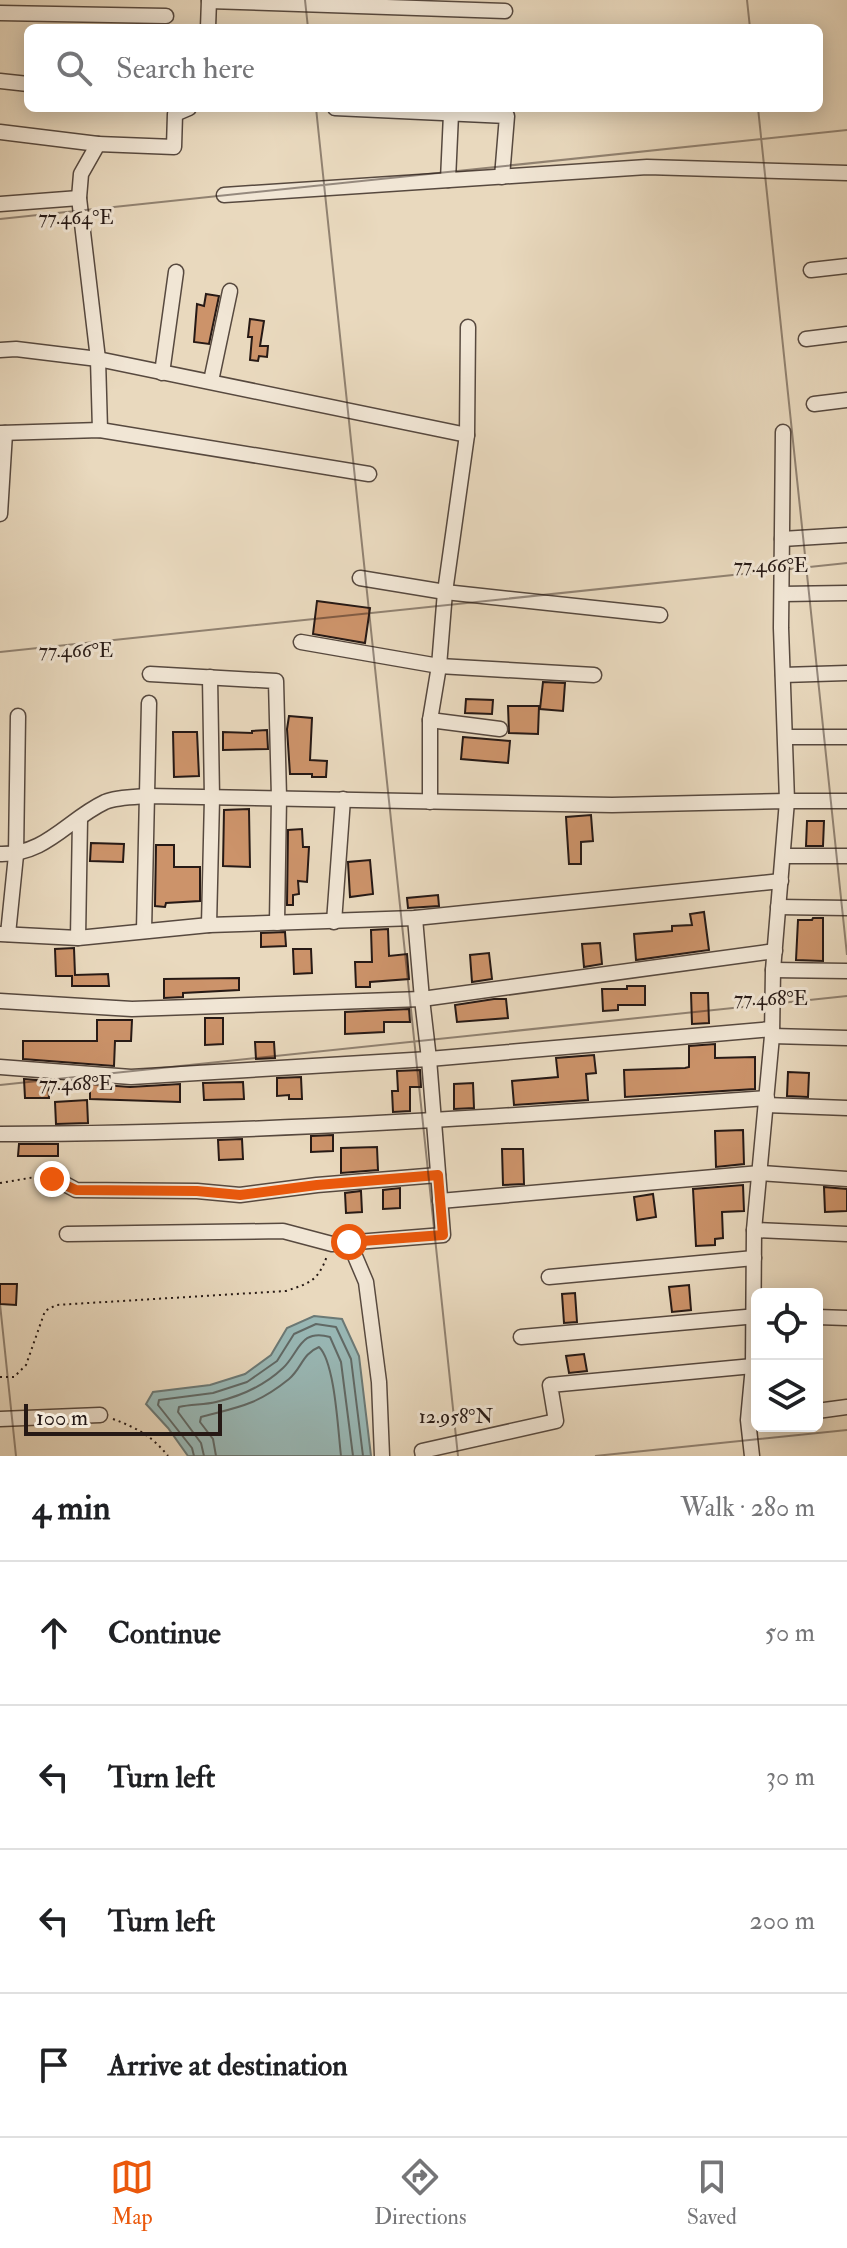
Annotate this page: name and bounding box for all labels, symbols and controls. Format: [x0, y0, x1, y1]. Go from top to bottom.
search box [24, 24, 823, 112]
icon: search [52, 46, 96, 90]
text: Search here [116, 50, 255, 87]
text: 77.464°E [38, 205, 114, 230]
text: 77.466°E [734, 553, 808, 578]
text: 77.466°E [39, 638, 113, 663]
text: 77.468°E [734, 986, 808, 1011]
text: 77.468°E [39, 1071, 113, 1096]
route end [34, 1161, 70, 1197]
route start [331, 1224, 367, 1260]
map controls [751, 1288, 823, 1432]
button: locate [751, 1288, 823, 1360]
button: layers [751, 1360, 823, 1432]
scale bar [24, 1400, 222, 1436]
text: 100 m [36, 1404, 88, 1432]
text: 12.958°N [419, 1404, 493, 1429]
text: 4 min [32, 1487, 110, 1530]
text: Walk · 280 m [681, 1492, 815, 1524]
icon: ahead [32, 1611, 76, 1655]
text: Continue [108, 1615, 221, 1652]
text: 50 m [765, 1617, 815, 1649]
icon: left [32, 1755, 76, 1799]
text: Turn left [108, 1759, 215, 1796]
text: 30 m [766, 1761, 815, 1793]
icon: left [32, 1899, 76, 1943]
text: Turn left [108, 1903, 215, 1940]
text: 200 m [750, 1905, 815, 1937]
icon: arrive [32, 2043, 76, 2087]
text: Arrive at destination [108, 2047, 348, 2084]
tab: Map [110, 2155, 154, 2231]
tab: Directions [374, 2155, 467, 2231]
tab: Saved [687, 2155, 737, 2231]

